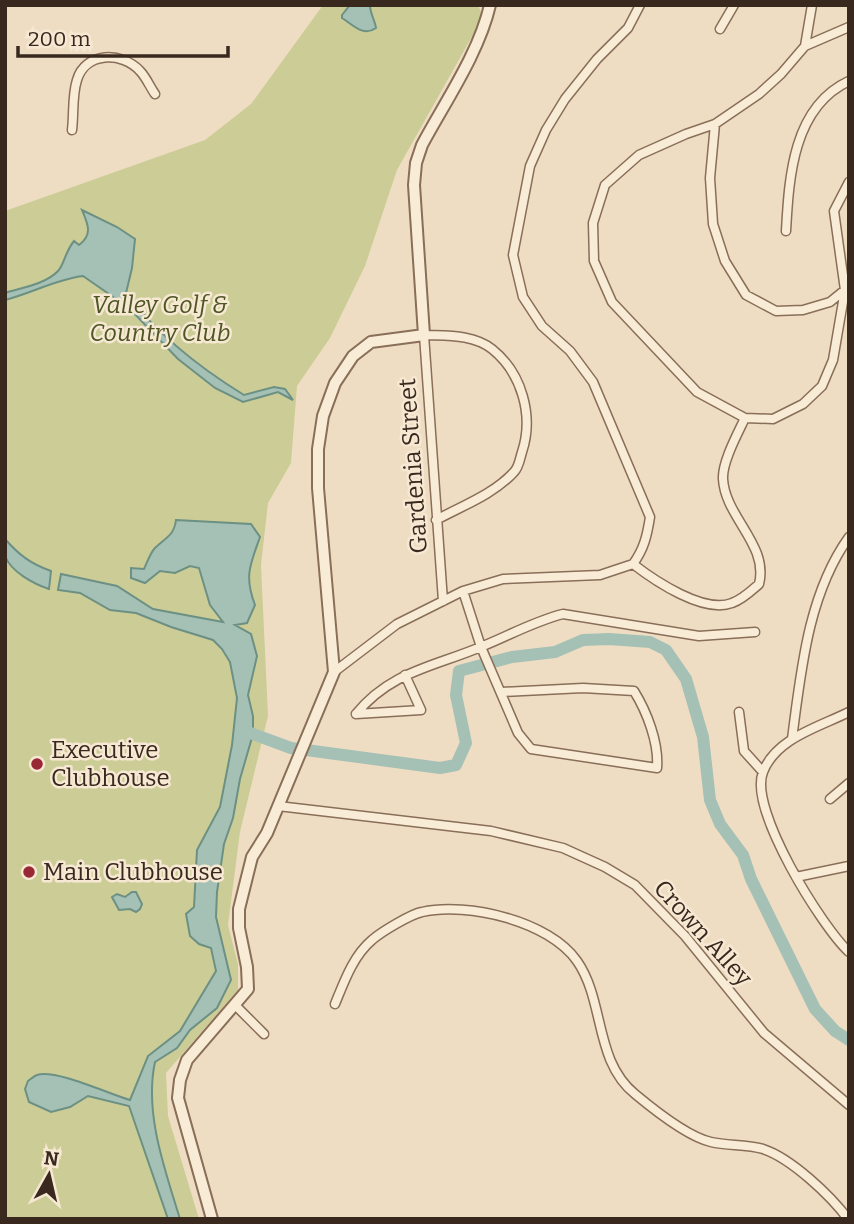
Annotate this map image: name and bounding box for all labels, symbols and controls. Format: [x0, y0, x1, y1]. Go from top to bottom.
scale bar [18, 14, 228, 58]
text: 200 m [28, 26, 91, 52]
park label: Valley Golf & Country Club [90, 291, 231, 347]
street label: Gardenia Street [393, 377, 433, 555]
place label: Executive Clubhouse [51, 736, 170, 792]
marker: Executive Clubhouse [29, 756, 45, 772]
place label: Main Clubhouse [43, 858, 223, 886]
marker: Main Clubhouse [21, 864, 37, 880]
street label: Crown Alley [648, 874, 758, 992]
north arrow [14, 1140, 84, 1210]
text: N [42, 1146, 60, 1171]

